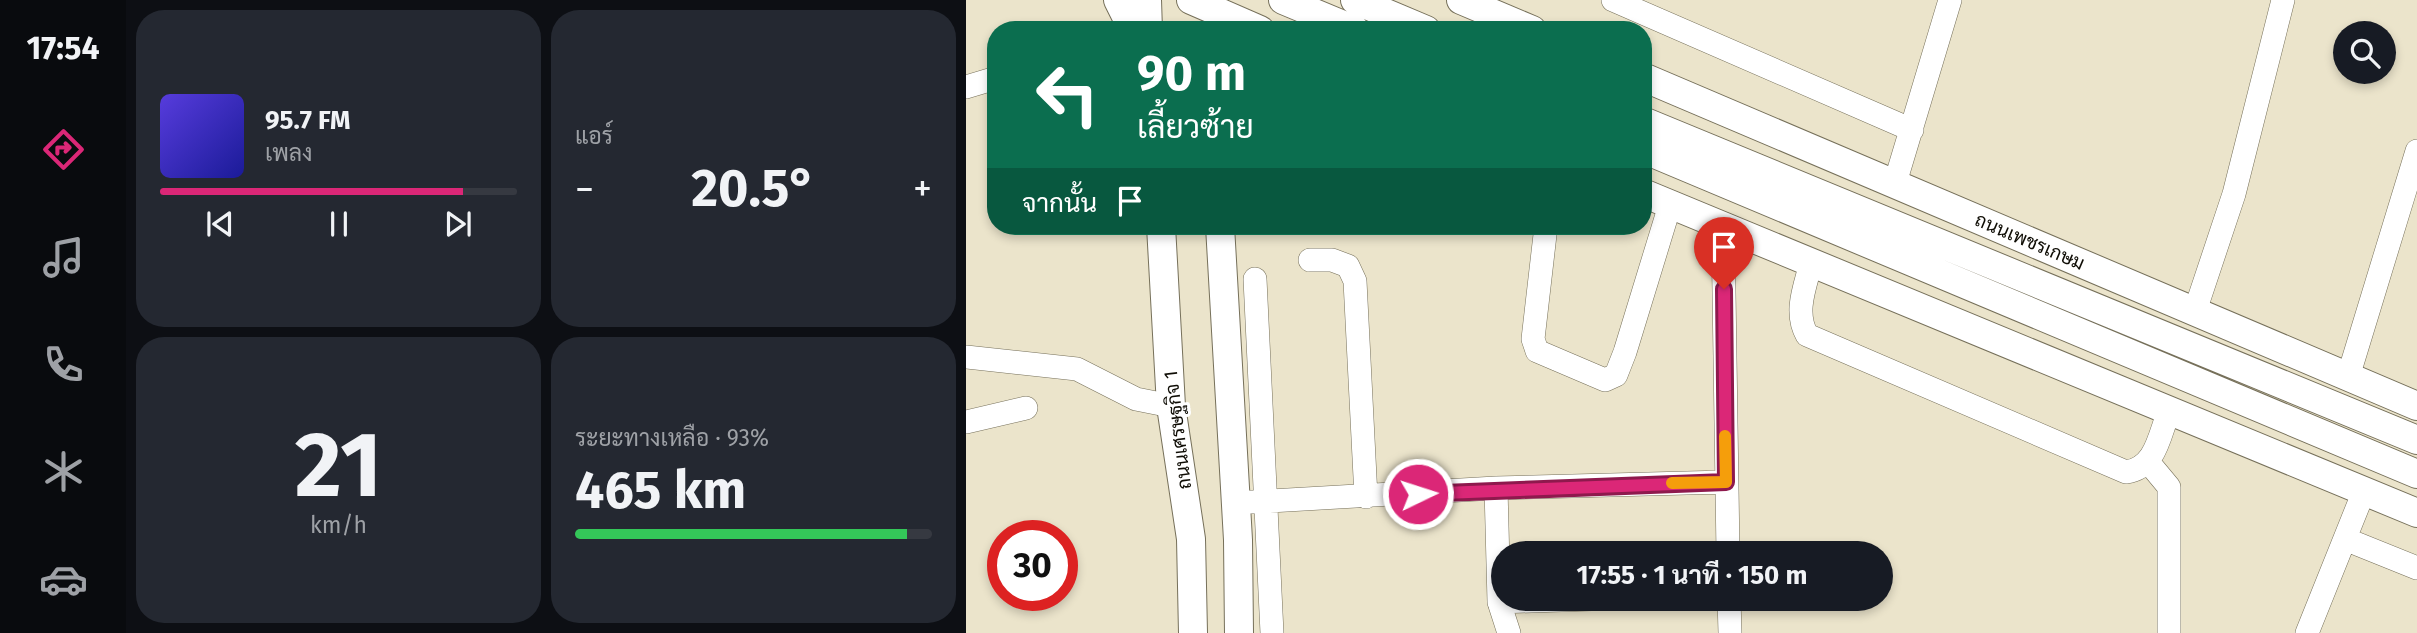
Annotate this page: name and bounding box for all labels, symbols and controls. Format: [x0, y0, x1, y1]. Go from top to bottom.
map controls [2333, 21, 2396, 84]
button: search [2333, 21, 2396, 84]
text: 17:54 [27, 29, 100, 67]
text: 90 m [1137, 44, 1246, 103]
icon: left [1022, 49, 1113, 140]
text: 95.7 FM [265, 105, 351, 136]
text: เลี้ยวซ้าย [1137, 108, 1254, 146]
text: แอร์ [575, 122, 613, 150]
icon: directions [39, 125, 88, 174]
text: เพลง [265, 139, 312, 167]
text: 20.5° [691, 157, 816, 220]
text: − [575, 166, 594, 212]
text: + [913, 166, 932, 212]
icon: arrive [1111, 182, 1149, 220]
text: จากนั้น [1022, 188, 1097, 219]
icon: previous [201, 205, 239, 243]
icon: pause [320, 205, 358, 243]
icon: next [439, 205, 477, 243]
street label: ถนนเพชรเกษม [1972, 208, 2088, 275]
pin [1694, 217, 1754, 289]
icon: arrive [1705, 228, 1743, 266]
icon: music [39, 233, 88, 282]
icon: phone [39, 340, 88, 389]
street label: ถนนเศรษฐกิจ 1 [1159, 369, 1197, 491]
text: 21 [295, 411, 382, 520]
text: ระยะทางเหลือ · 93% [575, 424, 769, 452]
icon: climate [39, 447, 88, 496]
position arrow [1381, 457, 1455, 531]
text: 465 km [575, 459, 746, 522]
text: km/h [310, 511, 367, 539]
speed limit sign: 30 [987, 520, 1078, 611]
icon: car [39, 555, 88, 604]
text: 17:55 · 1 นาที · 150 m [1577, 560, 1807, 591]

